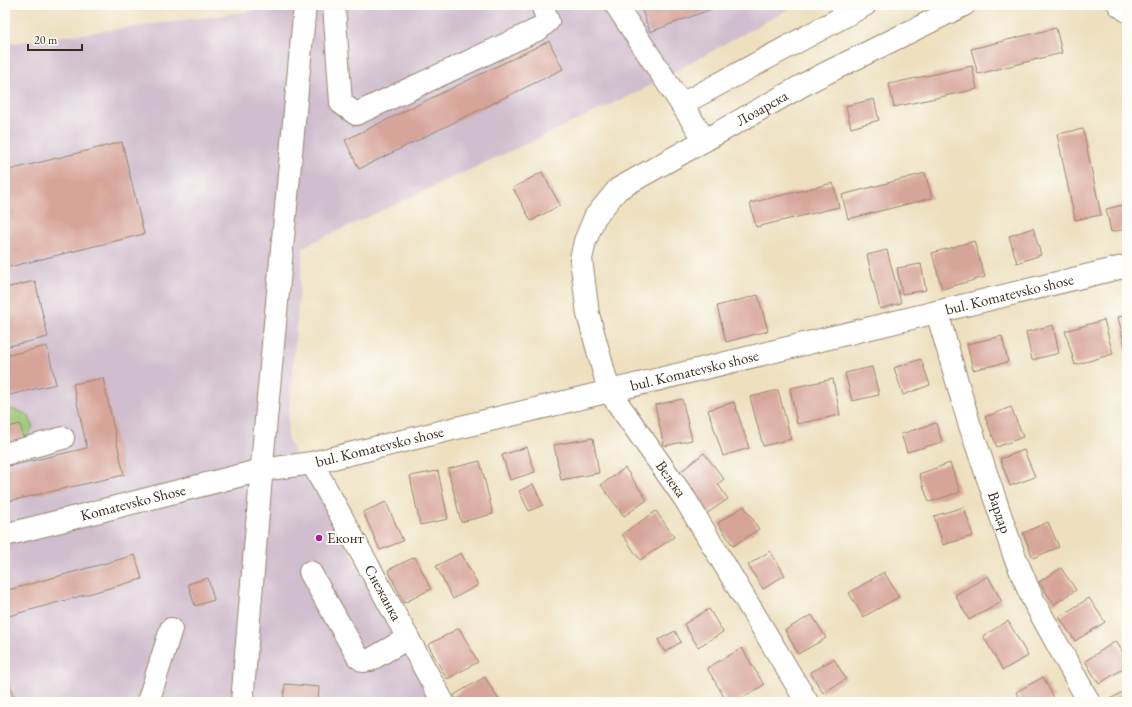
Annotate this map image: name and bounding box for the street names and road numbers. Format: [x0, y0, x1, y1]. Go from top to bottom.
street label: Лозарска [733, 86, 791, 130]
street label: bul. Komatevsko shose [943, 269, 1075, 319]
street label: bul. Komatevsko shose [628, 345, 761, 395]
street label: bul. Komatevsko shose [313, 421, 446, 471]
street label: Велека [652, 457, 691, 501]
street label: Komatevsko Shose [78, 480, 188, 525]
street label: Вардар [984, 489, 1016, 536]
street label: Снежанка [361, 561, 407, 624]

